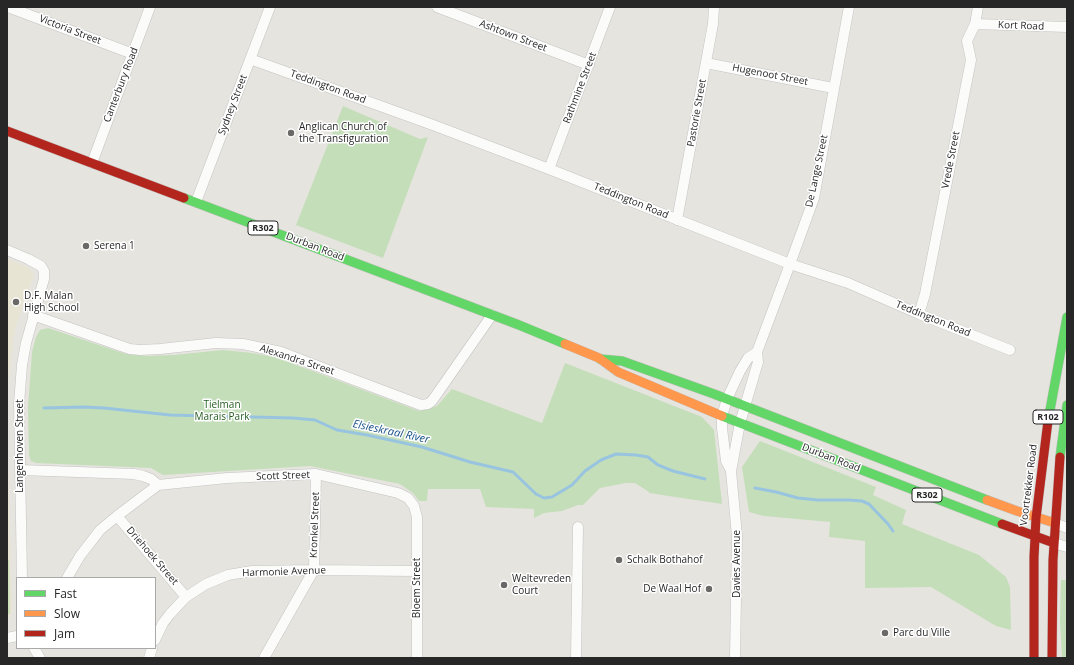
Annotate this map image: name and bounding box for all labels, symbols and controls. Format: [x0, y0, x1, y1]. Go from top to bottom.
street label: Victoria Street [37, 13, 103, 47]
street label: Ashtown Street [478, 18, 548, 54]
street label: Kort Road [998, 19, 1044, 33]
street label: Canterbury Road [101, 46, 141, 124]
street label: Rathmine Street [561, 51, 599, 125]
street label: Hugenoot Street [731, 62, 809, 88]
street label: Teddington Road [289, 68, 367, 106]
street label: Sydney Street [216, 73, 250, 137]
street label: Pastorie Street [685, 78, 709, 148]
place label: Anglican Church of the Transfiguration [299, 121, 388, 144]
marker: Anglican Church of the Transfiguration [286, 128, 296, 138]
street label: Vrede Street [940, 130, 962, 190]
street label: De Lange Street [803, 134, 831, 208]
street label: Teddington Road [592, 181, 670, 221]
road number: R302 [248, 221, 278, 235]
street label: Durban Road [284, 230, 346, 264]
place label: Serena 1 [94, 240, 135, 252]
marker: Serena 1 [81, 241, 91, 251]
place label: D.F. Malan High School [24, 290, 79, 314]
marker: D.F. Malan High School [11, 297, 21, 307]
street label: Teddington Road [894, 299, 972, 339]
street label: Alexandra Street [258, 342, 336, 378]
street label: Langenhoven Street [14, 399, 26, 493]
park label: Tielman Marais Park [195, 399, 249, 422]
road number: R102 [1033, 410, 1063, 424]
water label: Elsieskraal River [352, 417, 430, 447]
street label: Durban Road [800, 441, 862, 475]
street label: Voortrekker Road [1018, 444, 1040, 526]
street label: Scott Street [256, 469, 310, 483]
road number: R302 [912, 488, 942, 502]
street label: Kronkel Street [308, 492, 322, 558]
street label: Driehoek Street [124, 525, 180, 587]
street label: Davies Avenue [731, 530, 743, 598]
place label: Schalk Bothahof [627, 554, 703, 566]
marker: Schalk Bothahof [614, 555, 624, 565]
street label: Bloem Street [411, 558, 423, 618]
street label: Harmonie Avenue [242, 565, 326, 579]
place label: Weltevreden Court [512, 573, 571, 596]
legend [16, 577, 156, 649]
marker: Weltevreden Court [499, 580, 509, 590]
place label: De Waal Hof [643, 583, 701, 595]
marker: De Waal Hof [704, 584, 714, 594]
text: Fast [54, 585, 77, 602]
text: Slow [54, 605, 80, 622]
text: Jam [54, 625, 75, 642]
place label: Parc du Ville [893, 627, 950, 639]
marker: Parc du Ville [880, 628, 890, 638]

